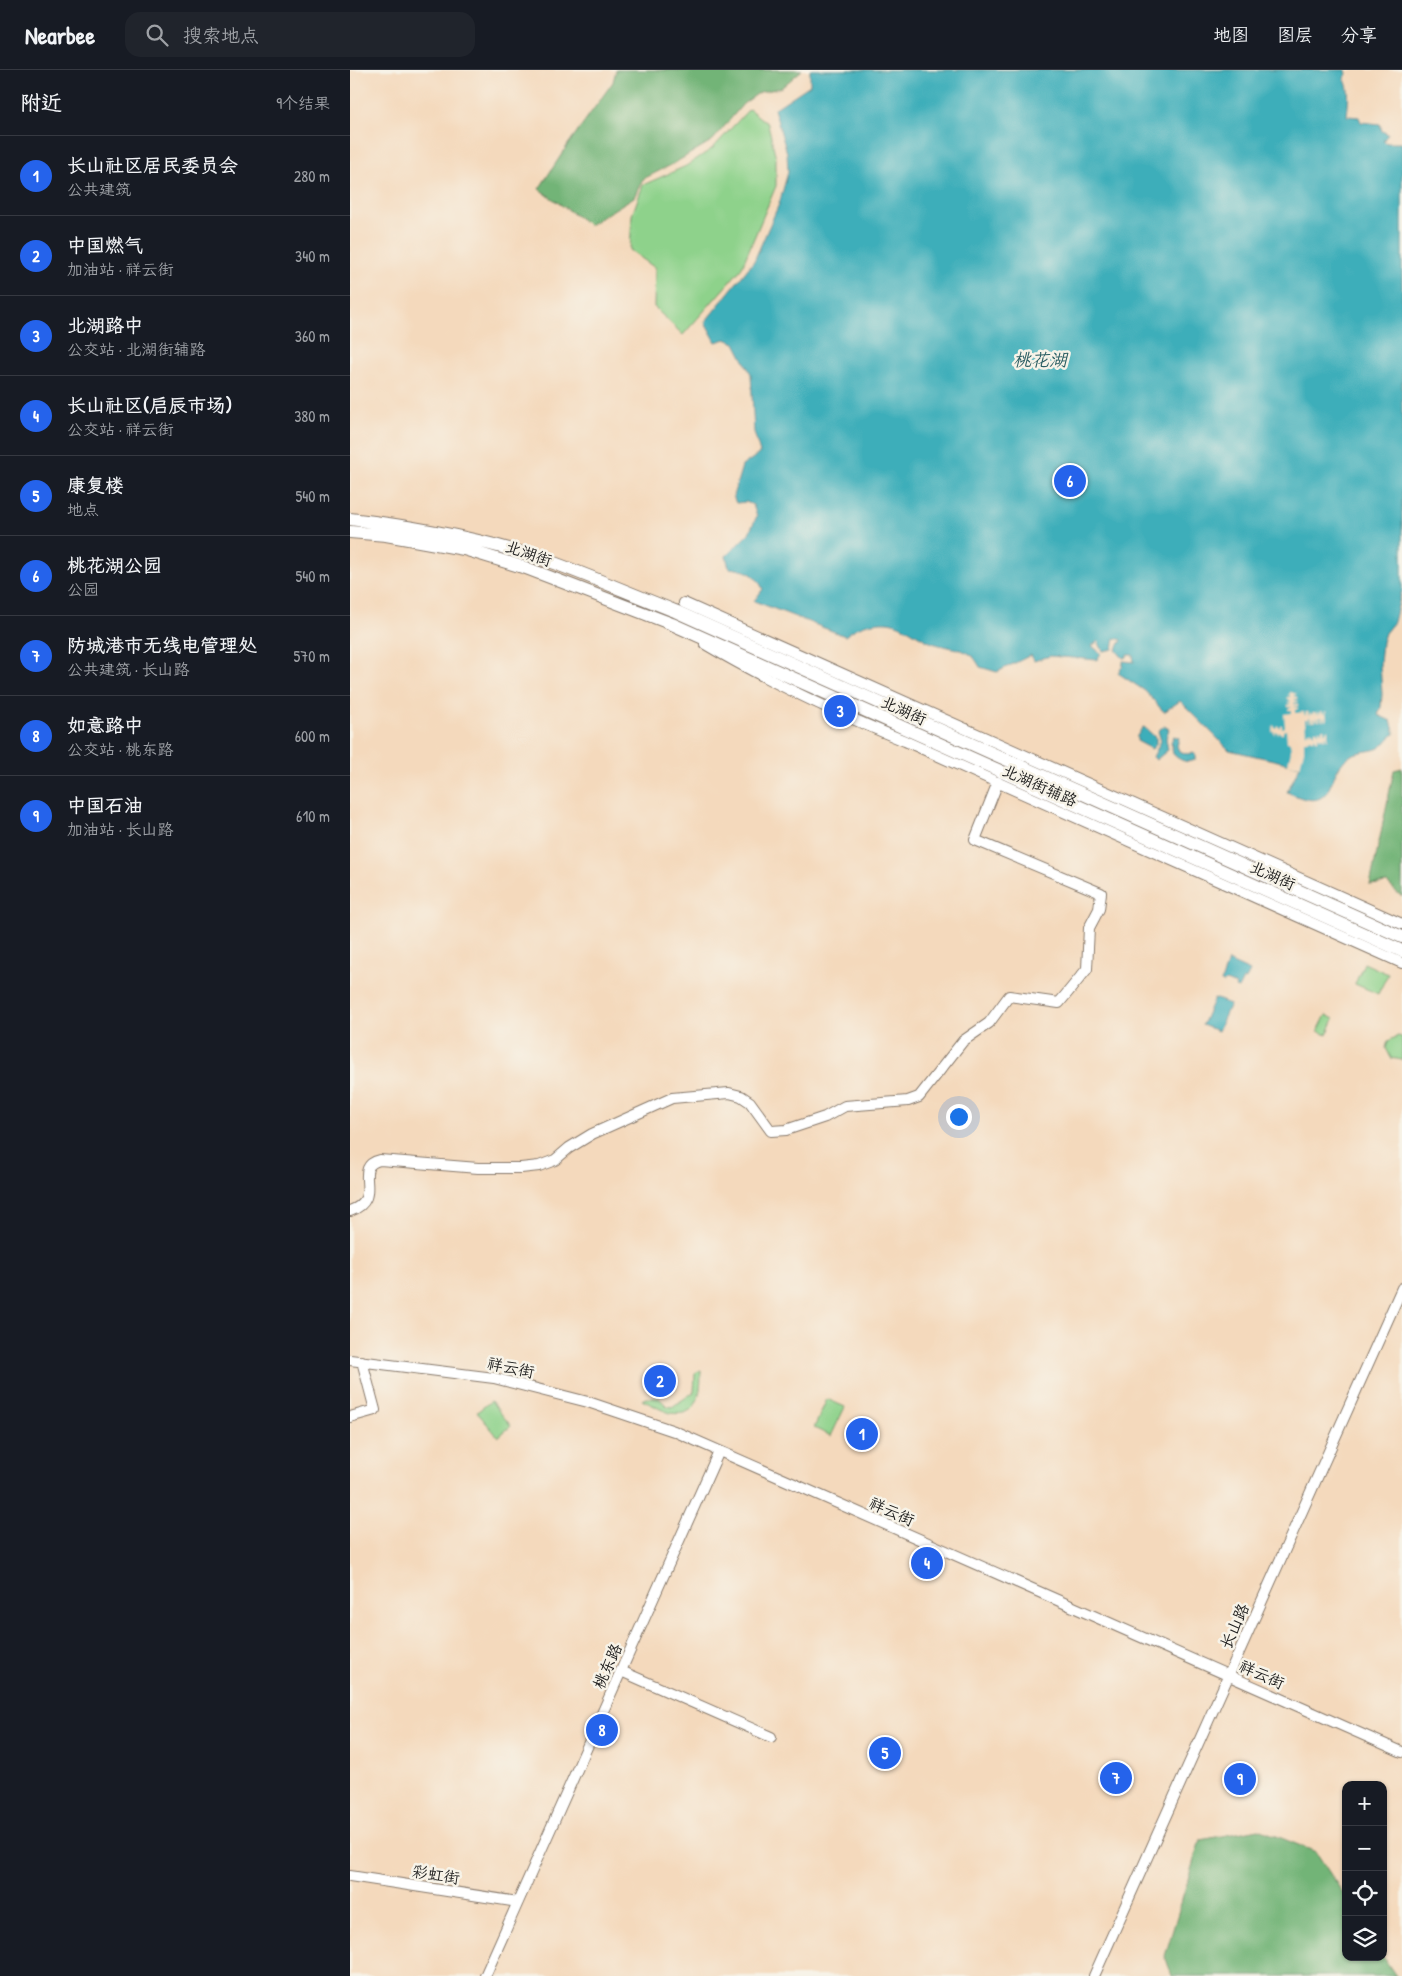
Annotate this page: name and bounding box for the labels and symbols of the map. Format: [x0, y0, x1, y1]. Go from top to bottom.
water label: 桃花湖 [1013, 347, 1069, 372]
pin: 6 [1054, 462, 1086, 500]
street label: 北湖街 [503, 535, 555, 571]
street label: 北湖街 [878, 690, 930, 730]
pin: 3 [824, 692, 856, 730]
street label: 北湖街辅路 [999, 759, 1081, 811]
street label: 北湖街 [1247, 855, 1299, 895]
your location [946, 1104, 972, 1130]
street label: 祥云街 [485, 1351, 537, 1383]
pin: 2 [644, 1362, 676, 1400]
pin: 1 [846, 1415, 878, 1453]
street label: 祥云街 [866, 1491, 918, 1531]
pin: 4 [911, 1544, 943, 1582]
street label: 长山路 [1214, 1600, 1254, 1652]
street label: 桃东路 [587, 1640, 627, 1692]
street label: 祥云街 [1236, 1654, 1288, 1694]
pin: 8 [586, 1711, 618, 1749]
pin: 5 [869, 1734, 901, 1772]
pin: 7 [1100, 1759, 1132, 1797]
pin: 9 [1224, 1760, 1256, 1798]
street label: 彩虹街 [411, 1859, 461, 1889]

